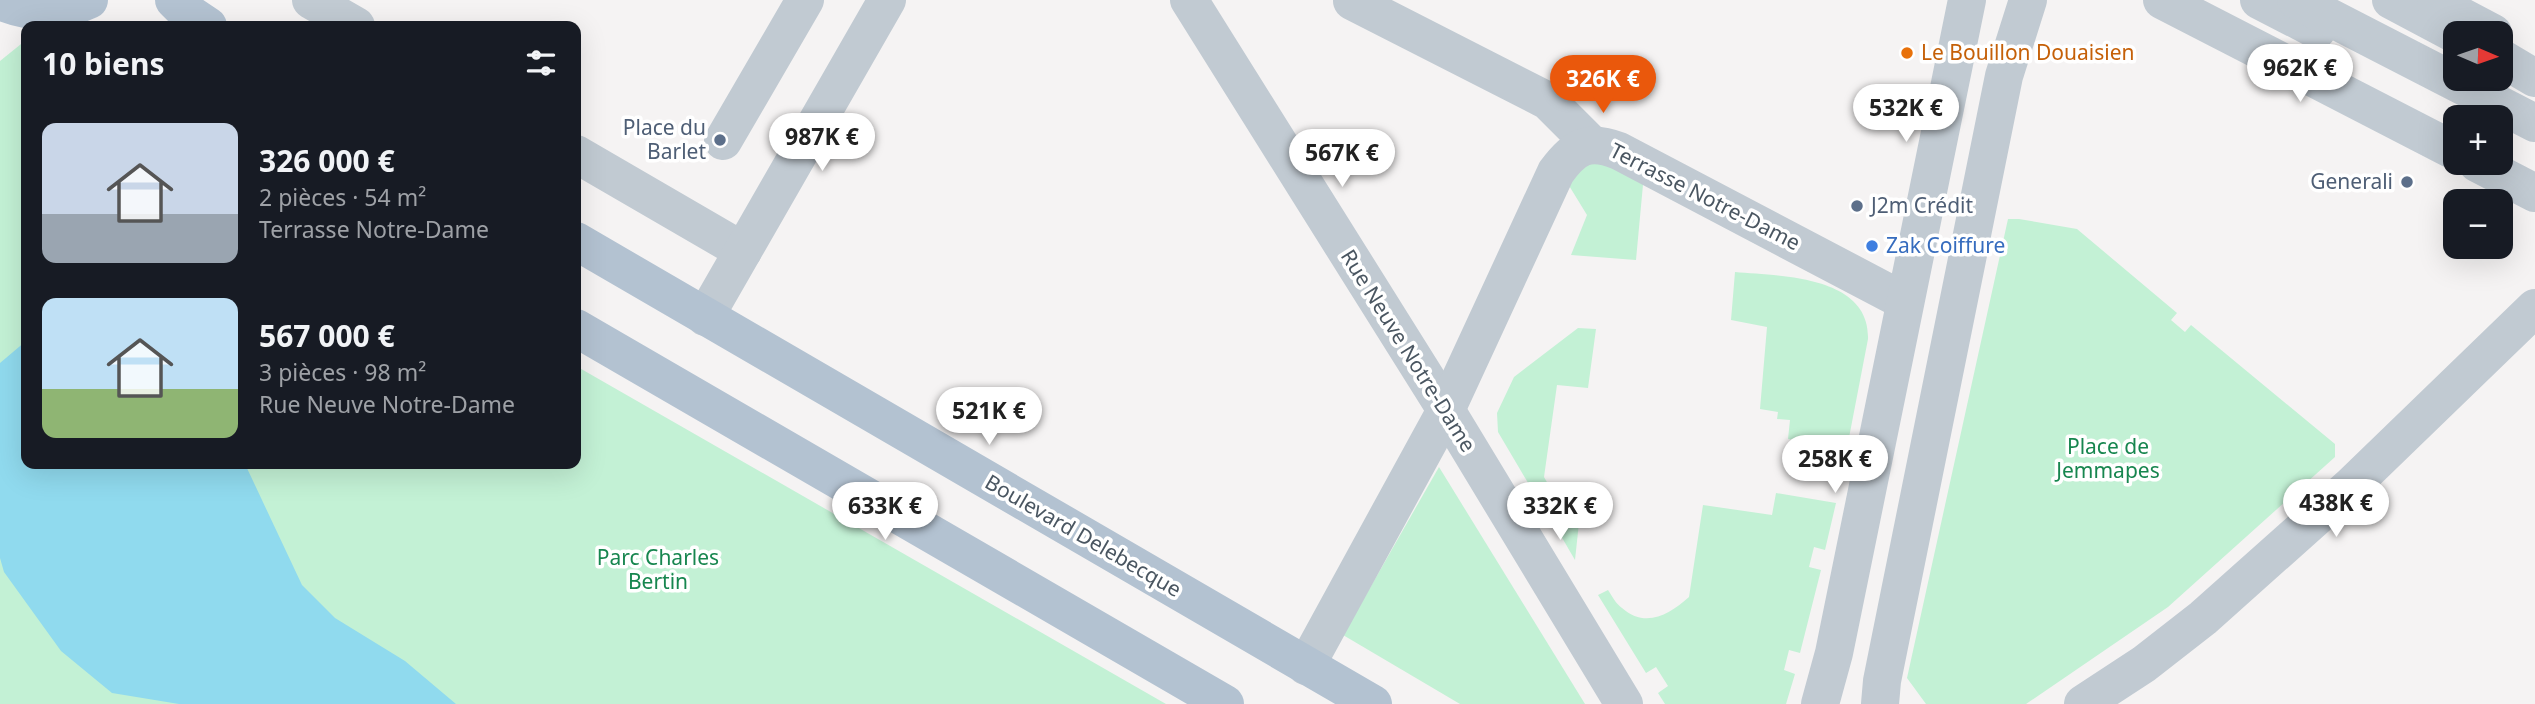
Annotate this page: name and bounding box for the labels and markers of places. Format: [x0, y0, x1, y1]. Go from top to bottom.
place label: Le Bouillon Douaisien [1921, 38, 2135, 66]
pin: 962K € [2243, 44, 2357, 104]
marker: Le Bouillon Douaisien [1899, 45, 1915, 61]
pin: 326K € [1546, 55, 1660, 115]
pin: 532K € [1849, 85, 1963, 144]
place label: Place du Barlet [623, 113, 706, 165]
pin: 987K € [765, 114, 879, 173]
pin: 567K € [1285, 130, 1399, 189]
marker: Place du Barlet [712, 132, 728, 148]
place label: Generali [2310, 167, 2393, 195]
marker: Generali [2399, 174, 2415, 190]
place label: J2m Crédit [1869, 191, 1974, 219]
marker: J2m Crédit [1849, 198, 1865, 214]
place label: Zak Coiffure [1886, 231, 2005, 259]
marker: Zak Coiffure [1864, 238, 1880, 254]
pin: 521K € [932, 388, 1046, 447]
pin: 258K € [1778, 435, 1892, 495]
pin: 438K € [2279, 480, 2393, 539]
pin: 633K € [828, 482, 942, 542]
pin: 332K € [1503, 482, 1617, 542]

